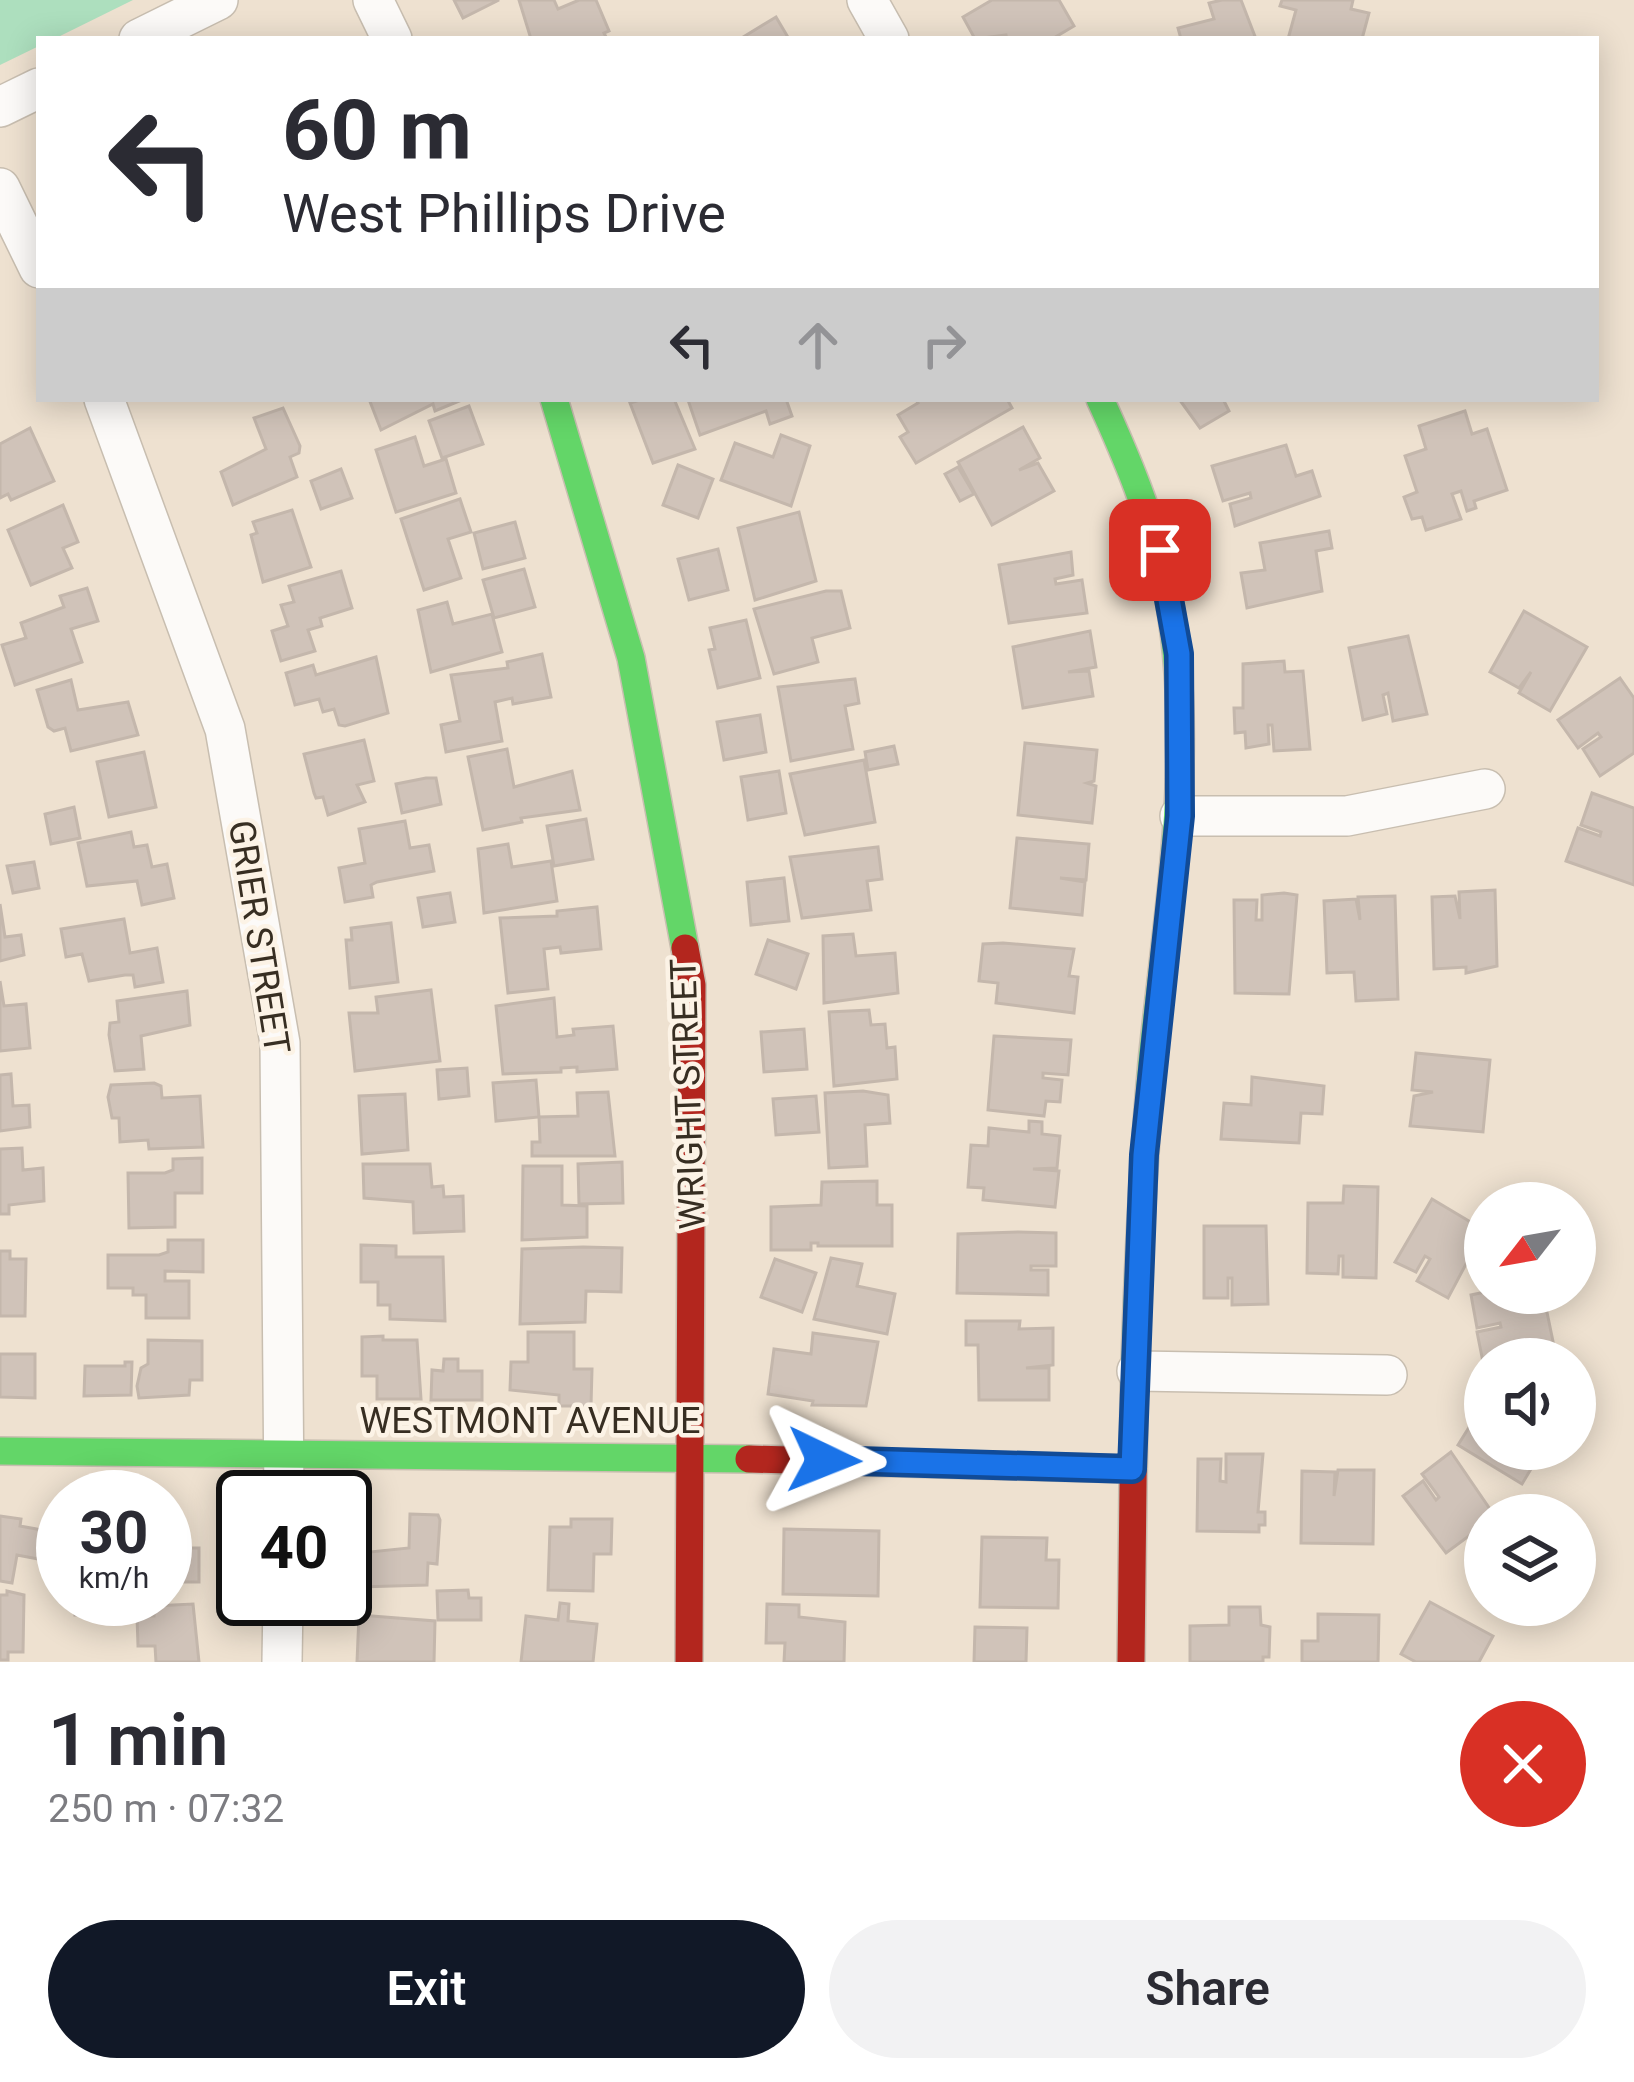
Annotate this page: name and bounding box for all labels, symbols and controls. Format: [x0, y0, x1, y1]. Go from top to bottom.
text: 60 m [282, 81, 472, 180]
icon: left [84, 84, 240, 240]
text: West Phillips Drive [282, 182, 726, 245]
icon: left [659, 312, 725, 378]
icon: ahead [785, 312, 851, 378]
icon: right [911, 312, 977, 378]
pin [1109, 499, 1211, 601]
icon: arrive [1127, 517, 1193, 583]
street label: GRIER STREET [220, 817, 298, 1057]
street label: WRIGHT STREET [662, 958, 714, 1230]
north arrow [1464, 1182, 1596, 1314]
map controls [1464, 1182, 1596, 1626]
button: sound [1464, 1338, 1596, 1470]
position arrow [761, 1397, 887, 1523]
street label: WESTMONT AVENUE [359, 1400, 701, 1442]
speed limit sign: 40 [216, 1470, 372, 1626]
button: layers [1464, 1494, 1596, 1626]
text: 30 [80, 1497, 148, 1568]
text: km/h [79, 1560, 149, 1595]
text: 1 min [48, 1698, 229, 1783]
button: close [1460, 1701, 1586, 1827]
text: 250 m · 07:32 [48, 1786, 284, 1832]
button: Exit [48, 1920, 805, 2058]
button: Share [829, 1920, 1586, 2058]

